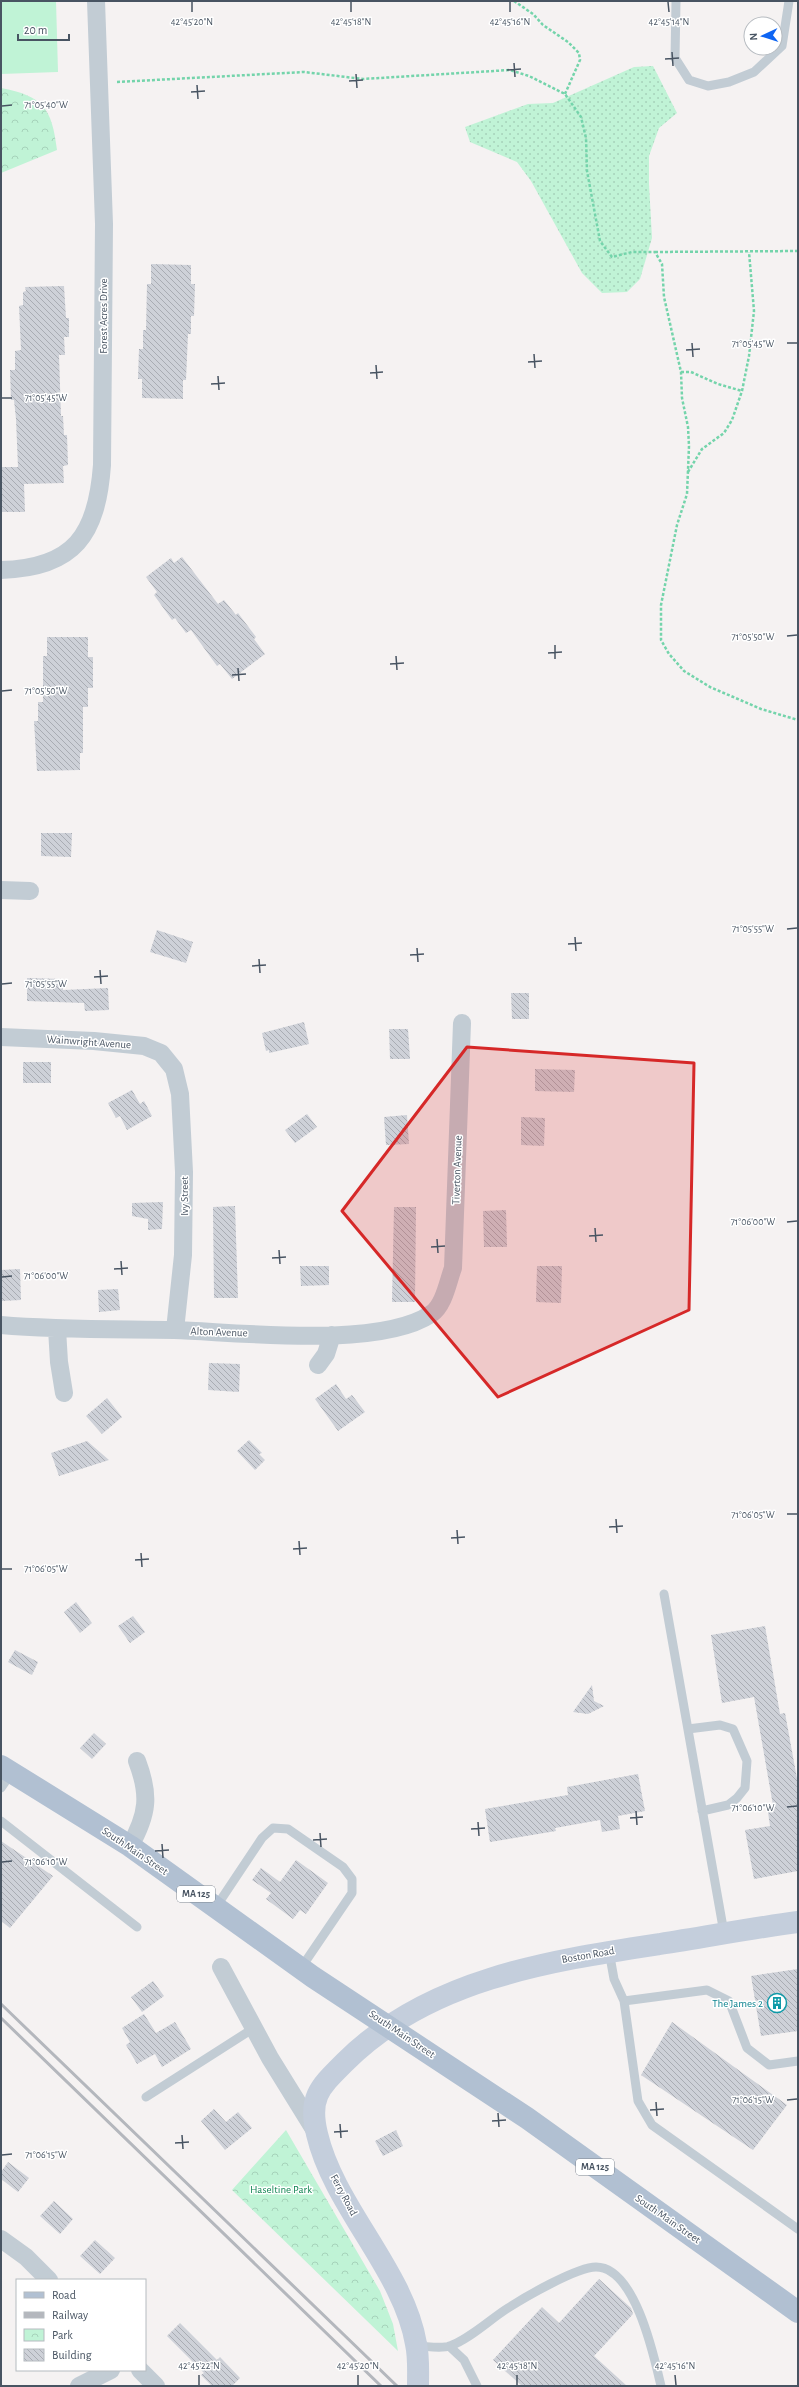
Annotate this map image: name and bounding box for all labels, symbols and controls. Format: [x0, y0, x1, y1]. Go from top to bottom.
scale bar [18, 16, 69, 42]
north arrow [743, 16, 783, 56]
text: 42°45'20"N [171, 17, 213, 27]
text: 42°45'18"N [331, 17, 371, 27]
text: 42°45'16"N [490, 17, 530, 27]
text: 42°45'14"N [649, 17, 689, 27]
text: 20 m [24, 24, 47, 36]
text: N [748, 32, 759, 41]
text: 71°05'40"W [24, 100, 68, 110]
street label: Forest Acres Drive [98, 278, 109, 354]
text: 71°05'45"W [732, 339, 774, 349]
text: 71°05'45"W [25, 393, 67, 403]
text: 71°05'50"W [732, 632, 775, 642]
text: 71°05'50"W [25, 686, 68, 696]
text: 71°05'55"W [732, 924, 774, 934]
text: 71°05'55"W [25, 979, 67, 989]
street label: Wainwright Avenue [46, 1034, 132, 1050]
street label: Tiverton Avenue [450, 1135, 464, 1205]
street label: Ivy Street [179, 1176, 190, 1216]
text: 71°06'00"W [731, 1217, 775, 1227]
text: 71°06'00"W [24, 1271, 68, 1281]
street label: Alton Avenue [190, 1326, 248, 1338]
text: 71°06'05"W [731, 1510, 775, 1520]
text: 71°06'05"W [24, 1564, 68, 1574]
text: 71°06'10"W [732, 1803, 774, 1813]
street label: South Main Street [100, 1825, 170, 1877]
text: 71°06'10"W [25, 1857, 67, 1867]
road number: MA 125 [177, 1886, 215, 1902]
street label: Boston Road [561, 1945, 615, 1965]
building icon: The James 2 [766, 1992, 788, 2014]
place label: The James 2 [712, 1998, 763, 2009]
street label: South Main Street [367, 2008, 437, 2060]
text: 71°06'15"W [732, 2095, 774, 2105]
text: 71°06'15"W [25, 2150, 67, 2160]
road number: MA 125 [576, 2159, 614, 2175]
street label: Ferry Road [329, 2173, 360, 2218]
park label: Haseltine Park [250, 2184, 312, 2195]
street label: South Main Street [633, 2192, 703, 2246]
legend [16, 2279, 146, 2371]
text: Road [52, 2289, 76, 2301]
text: Railway [52, 2309, 88, 2322]
text: Park [52, 2329, 73, 2341]
text: Building [52, 2349, 92, 2361]
text: 42°45'22"N [178, 2361, 220, 2371]
text: 42°45'20"N [337, 2361, 379, 2371]
text: 42°45'18"N [497, 2361, 537, 2371]
text: 42°45'16"N [655, 2361, 695, 2371]

